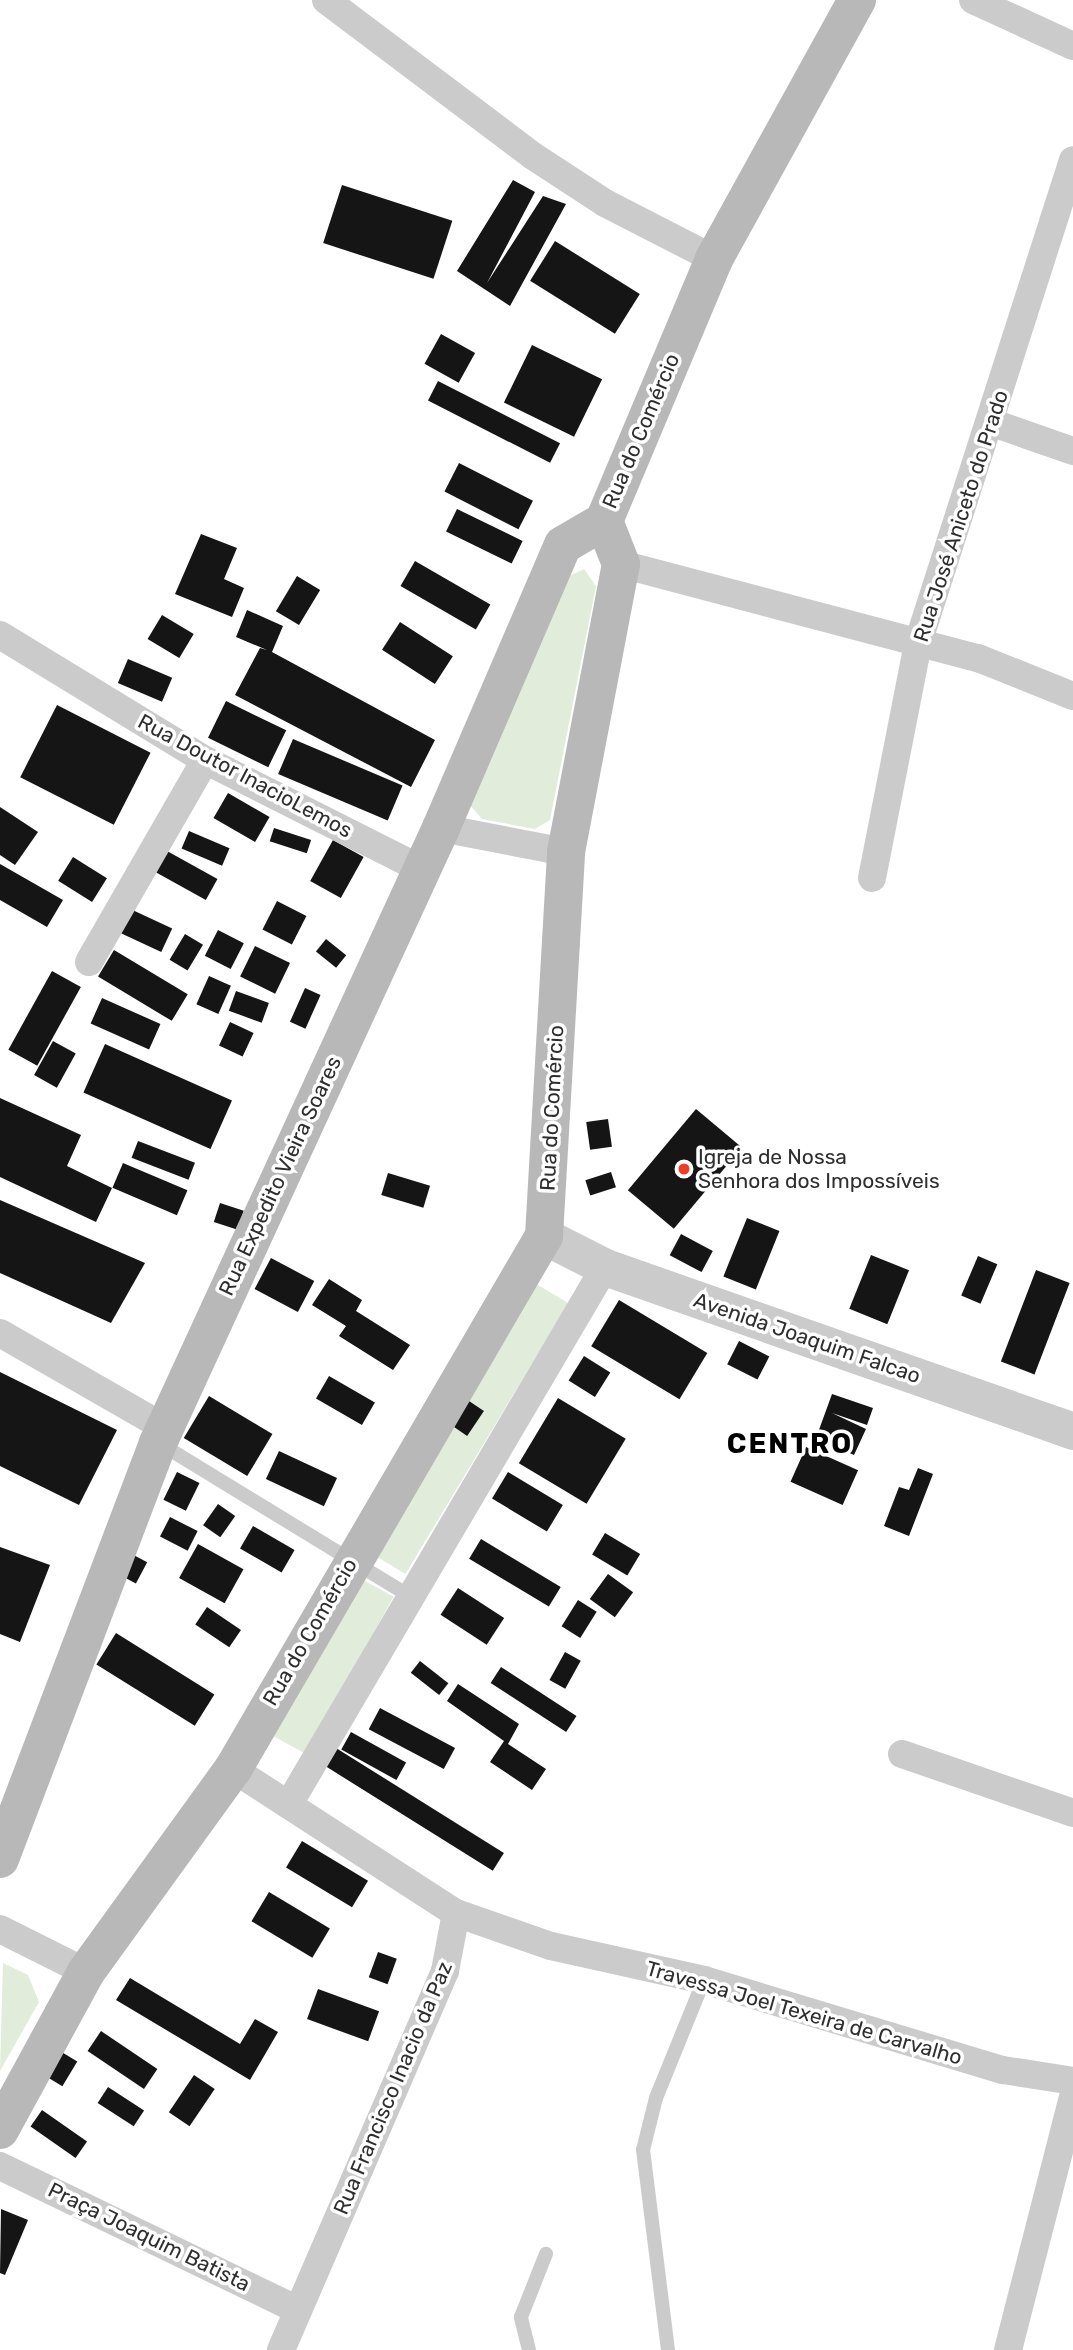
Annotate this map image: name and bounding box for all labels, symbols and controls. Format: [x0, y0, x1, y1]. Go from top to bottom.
street label: Rua do Comércio [597, 350, 685, 512]
street label: Rua José Aniceto do Prado [908, 387, 1014, 645]
street label: Rua Doutor InacioLemos [133, 709, 357, 843]
street label: Rua do Comércio [535, 1025, 569, 1191]
street label: Rua Expedito Vieira Soares [213, 1052, 347, 1300]
place label: Igreja de Nossa Senhora dos Impossíveis [698, 1144, 940, 1194]
marker: Igreja de Nossa Senhora dos Impossíveis [676, 1161, 692, 1177]
street label: Avenida Joaquim Falcao [690, 1287, 924, 1389]
district label: CENTRO [727, 1427, 853, 1461]
street label: Rua do Comércio [258, 1554, 362, 1710]
street label: Travessa Joel Texeira de Carvalho [643, 1956, 965, 2070]
street label: Rua Francisco Inacio da Paz [328, 1958, 458, 2218]
street label: Praça Joaquim Batista [44, 2177, 254, 2297]

